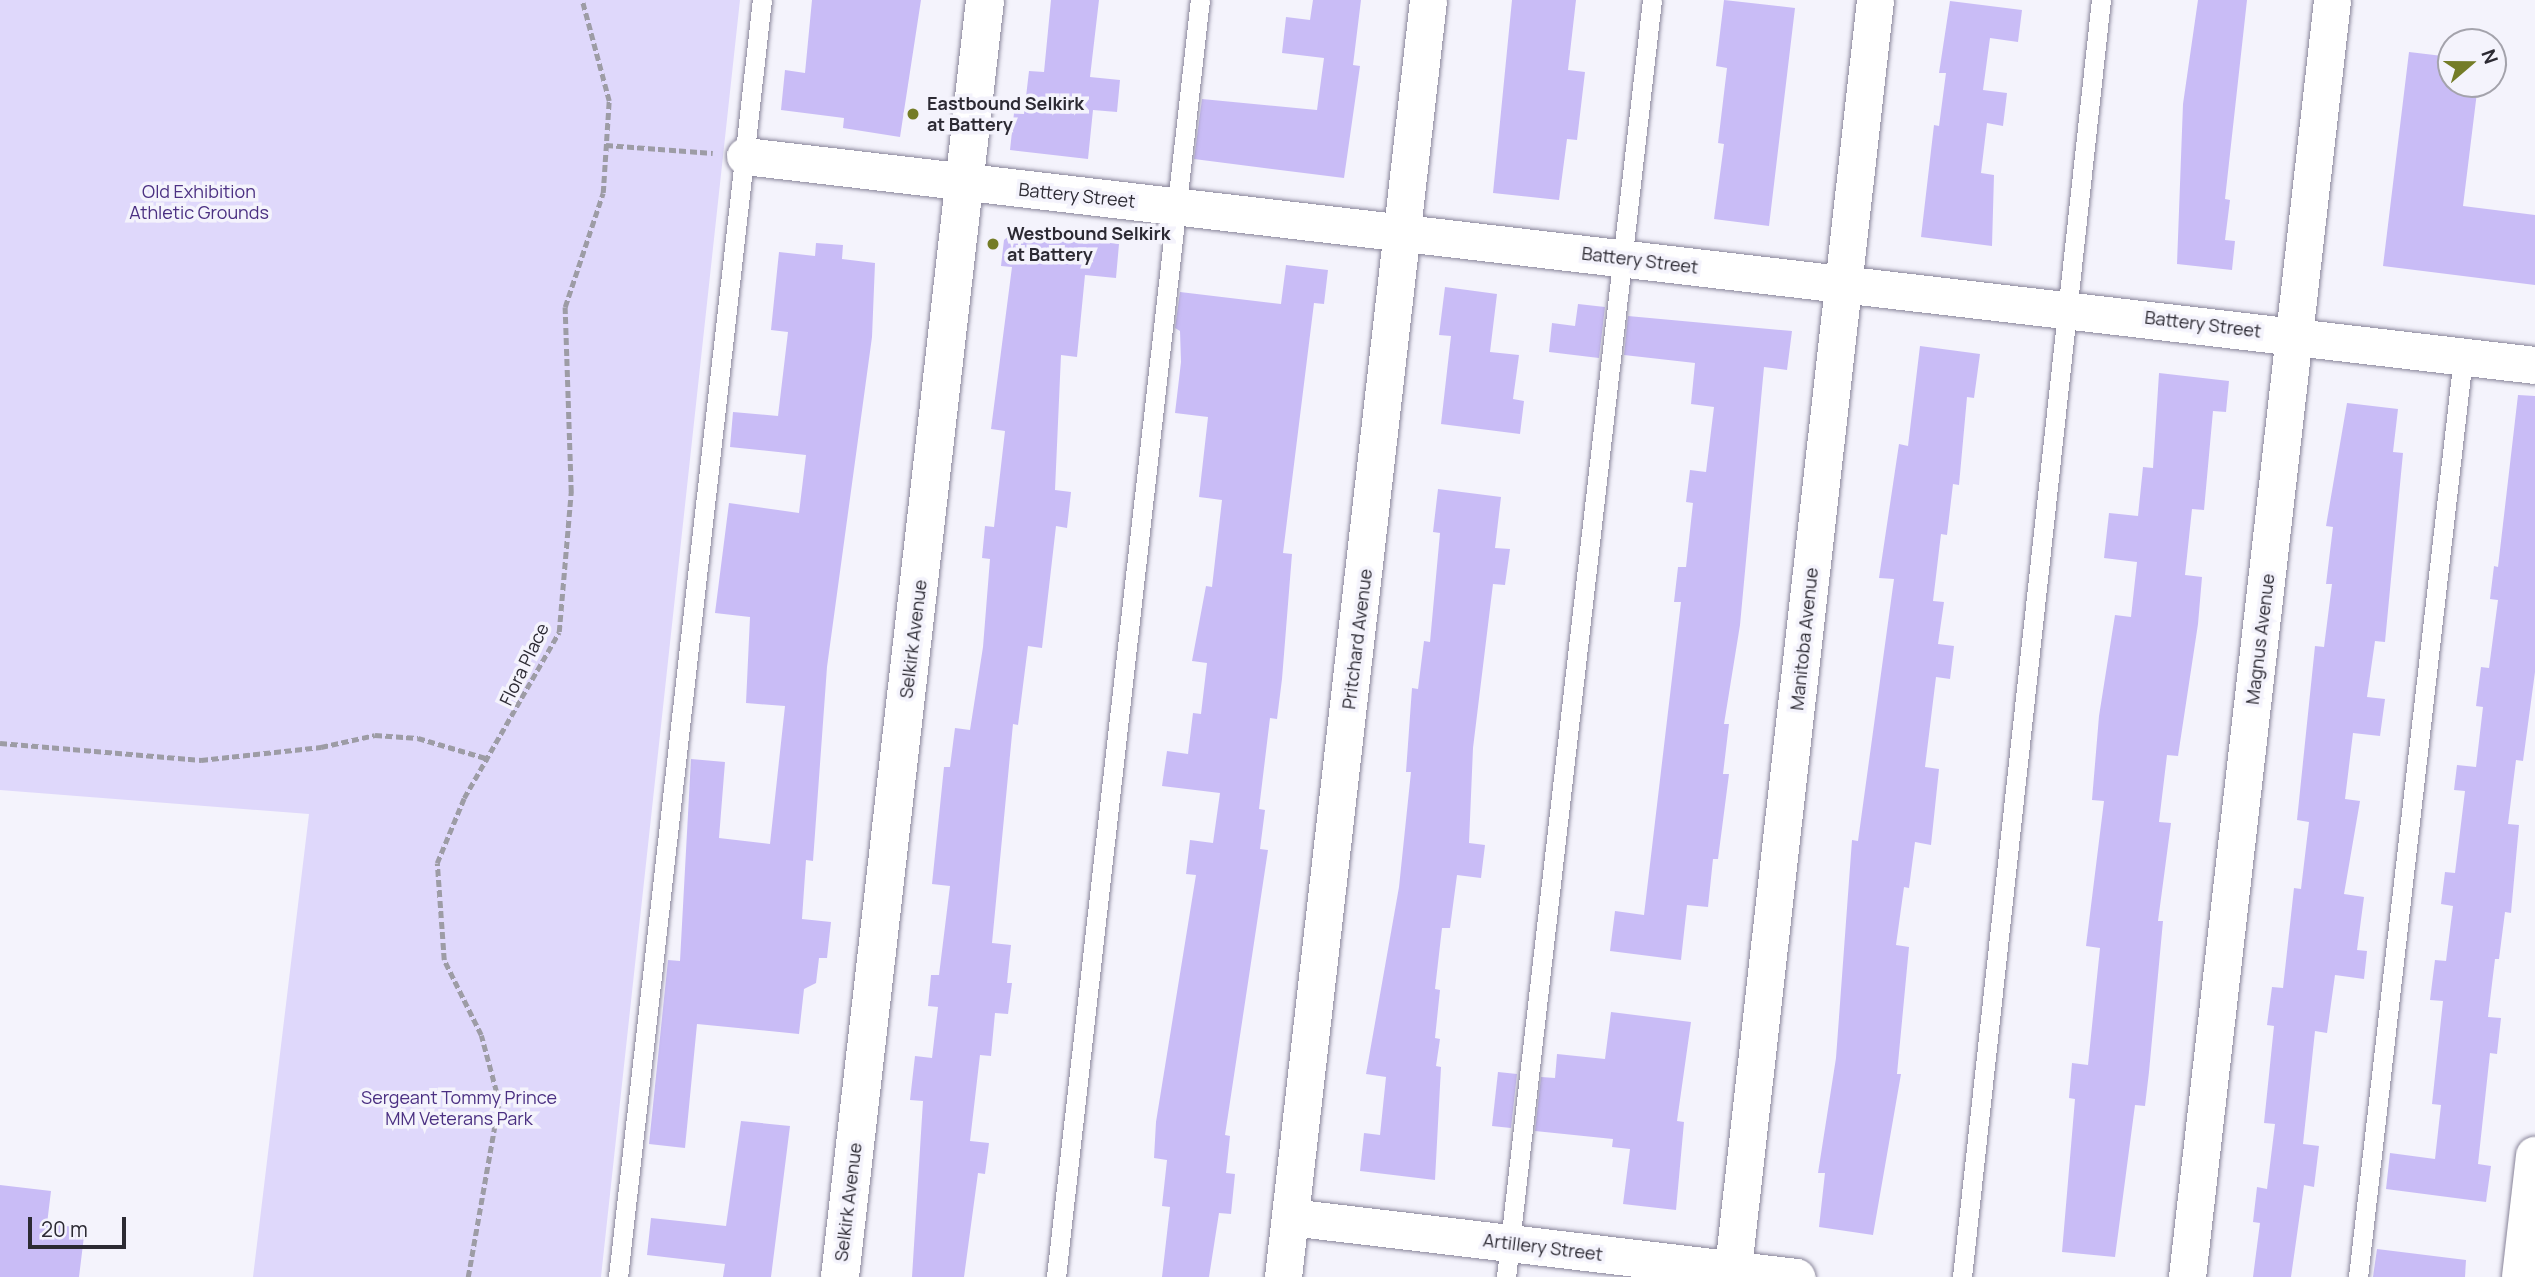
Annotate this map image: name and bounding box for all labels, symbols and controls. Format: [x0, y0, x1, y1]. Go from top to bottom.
north arrow [2437, 28, 2507, 98]
text: N [2475, 46, 2504, 67]
place label: Eastbound Selkirk at Battery [927, 93, 1084, 136]
marker: Eastbound Selkirk at Battery [905, 106, 921, 122]
street label: Battery Street [1018, 178, 1136, 212]
park label: Old Exhibition Athletic Grounds [129, 181, 269, 224]
place label: Westbound Selkirk at Battery [1007, 223, 1170, 266]
marker: Westbound Selkirk at Battery [985, 236, 1001, 252]
street label: Battery Street [1581, 242, 1699, 278]
street label: Battery Street [2144, 306, 2262, 342]
street label: Manitoba Avenue [1786, 567, 1822, 711]
street label: Pritchard Avenue [1338, 568, 1376, 710]
street label: Magnus Avenue [2241, 572, 2279, 706]
street label: Selkirk Avenue [895, 578, 931, 700]
street label: Flora Place [495, 619, 553, 709]
park label: Sergeant Tommy Prince MM Veterans Park [361, 1087, 557, 1130]
street label: Selkirk Avenue [830, 1141, 866, 1263]
scale bar [32, 1204, 130, 1248]
text: 20 m [41, 1215, 88, 1243]
street label: Artillery Street [1482, 1229, 1604, 1265]

